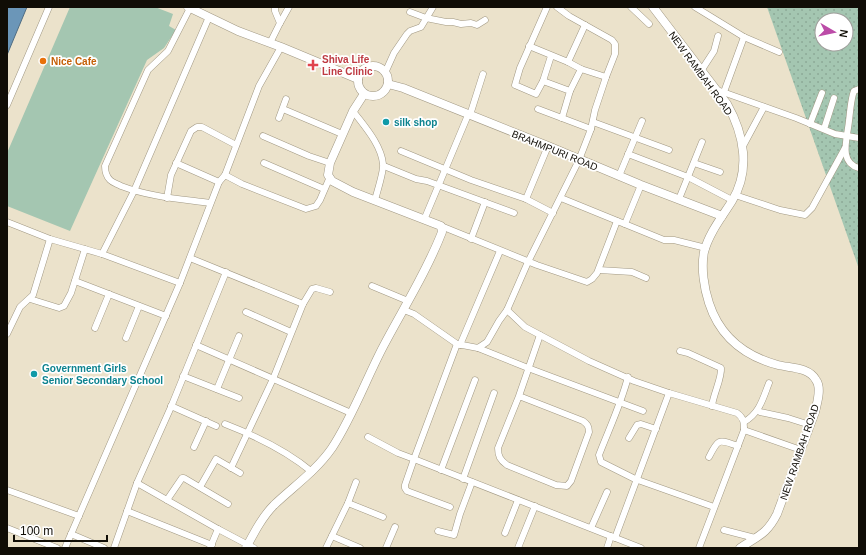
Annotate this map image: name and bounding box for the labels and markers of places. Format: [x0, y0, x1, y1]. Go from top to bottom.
place label: Shiva Life Line Clinic [322, 54, 373, 77]
marker: Nice Cafe [38, 56, 48, 66]
place label: Nice Cafe [51, 56, 97, 67]
marker: Shiva Life Line Clinic [307, 59, 319, 71]
marker: silk shop [381, 117, 391, 127]
place label: silk shop [394, 117, 437, 128]
place label: Government Girls Senior Secondary School [42, 363, 163, 386]
marker: Government Girls Senior Secondary School [29, 369, 39, 379]

